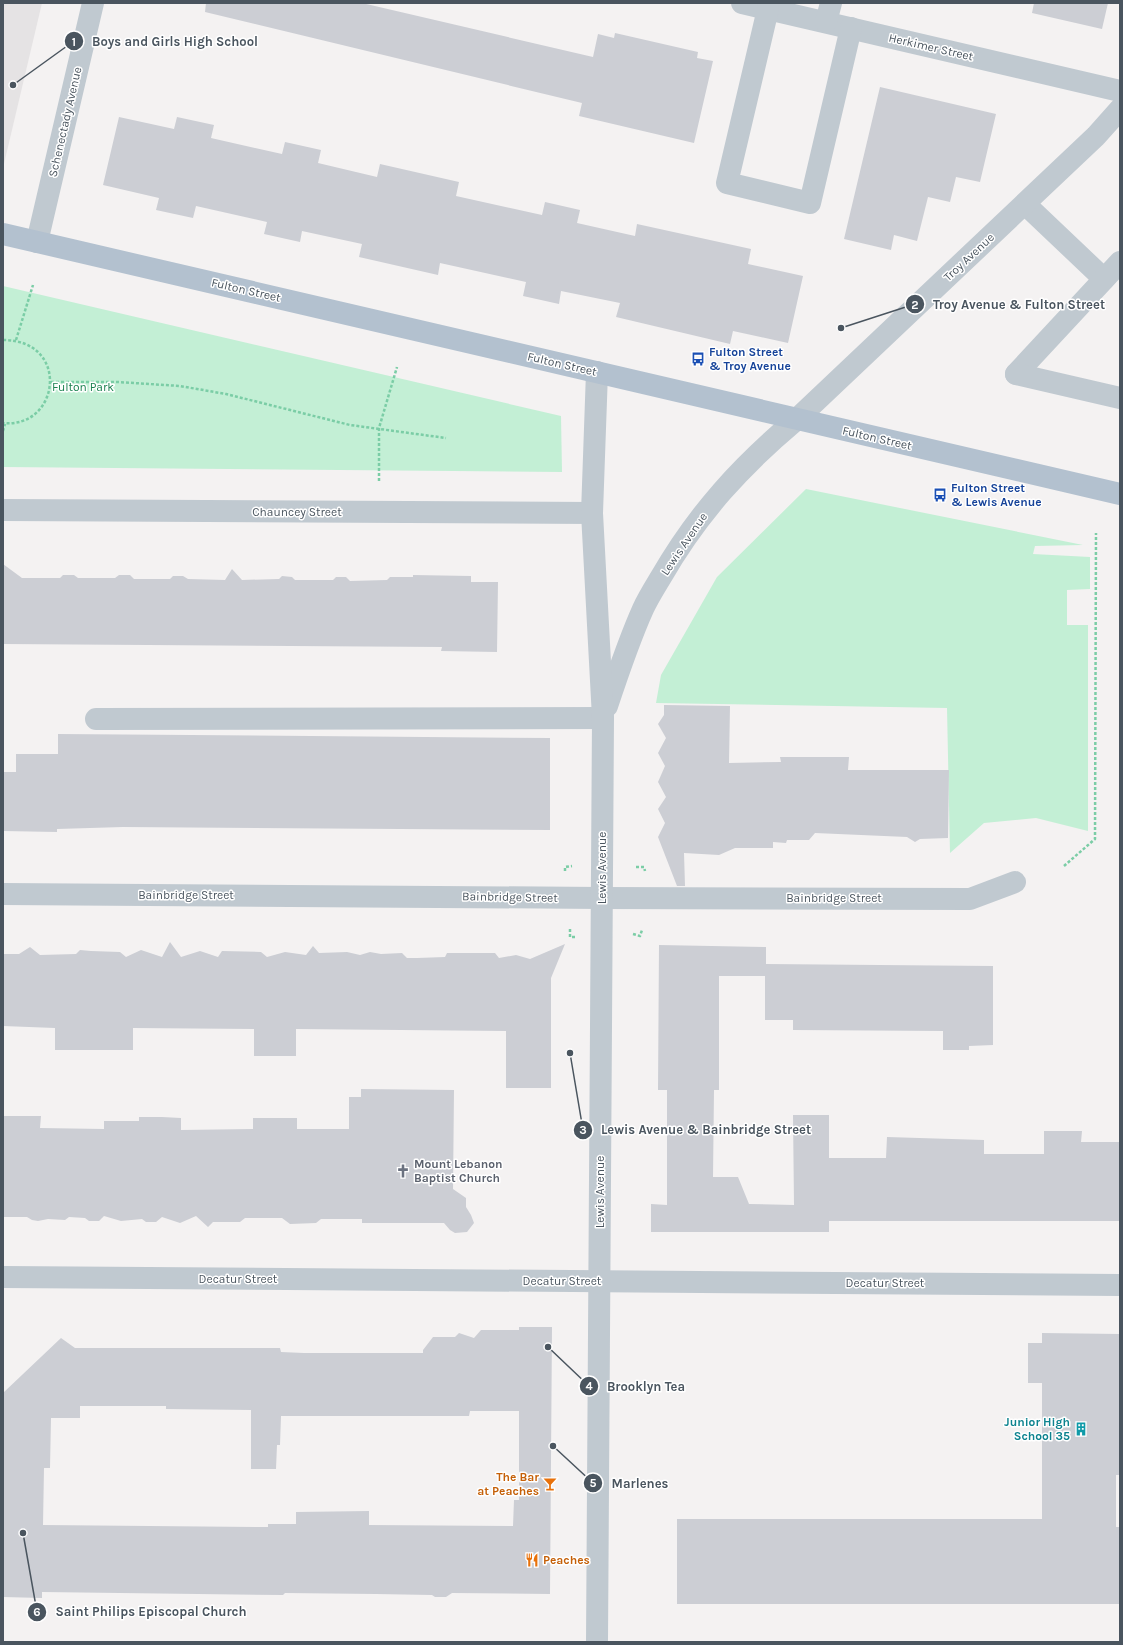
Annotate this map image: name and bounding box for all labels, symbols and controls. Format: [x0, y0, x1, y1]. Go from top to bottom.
callout: Boys and Girls High School [64, 29, 266, 54]
street label: Herkimer Street [887, 30, 975, 64]
text: Boys and Girls High School [92, 34, 258, 49]
text: 1 [72, 35, 76, 49]
street label: Schenectady Avenue [46, 66, 84, 178]
street label: Troy Avenue [941, 230, 997, 284]
street label: Fulton Street [210, 275, 283, 305]
callout: Troy Avenue & Fulton Street [905, 292, 1113, 317]
text: Troy Avenue & Fulton Street [933, 297, 1105, 312]
text: 2 [911, 298, 919, 312]
place label: Fulton Street & Troy Avenue [709, 345, 791, 373]
street label: Fulton Street [526, 349, 599, 379]
bus stop icon: Fulton Street & Troy Avenue [690, 351, 706, 367]
park label: Fulton Park [52, 380, 114, 394]
street label: Fulton Street [841, 423, 914, 453]
place label: Fulton Street & Lewis Avenue [951, 481, 1042, 509]
bus stop icon: Fulton Street & Lewis Avenue [932, 487, 948, 503]
street label: Chauncey Street [252, 505, 342, 519]
street label: Lewis Avenue [658, 510, 710, 578]
street label: Lewis Avenue [595, 832, 609, 904]
street label: Bainbridge Street [138, 888, 234, 902]
street label: Bainbridge Street [462, 889, 558, 905]
street label: Bainbridge Street [786, 891, 882, 905]
callout: Lewis Avenue & Bainbridge Street [573, 1117, 819, 1142]
text: Lewis Avenue & Bainbridge Street [601, 1122, 811, 1137]
text: 3 [579, 1123, 587, 1137]
street label: Lewis Avenue [593, 1156, 607, 1228]
place label: Mount Lebanon Baptist Church [414, 1157, 502, 1185]
church icon: Mount Lebanon Baptist Church [395, 1163, 411, 1179]
street label: Decatur Street [199, 1272, 278, 1286]
street label: Decatur Street [523, 1274, 602, 1288]
street label: Decatur Street [846, 1276, 925, 1290]
callout: Brooklyn Tea [579, 1374, 693, 1399]
text: 4 [585, 1379, 593, 1393]
text: Brooklyn Tea [607, 1379, 685, 1394]
place label: Junior High School 35 [1004, 1415, 1070, 1443]
building icon: Junior High School 35 [1073, 1421, 1089, 1437]
place label: The Bar at Peaches [477, 1470, 539, 1498]
callout: Marlenes [583, 1471, 676, 1496]
bar icon: The Bar at Peaches [542, 1476, 558, 1492]
text: 5 [590, 1476, 597, 1490]
text: Marlenes [612, 1476, 669, 1491]
restaurant icon: Peaches [524, 1552, 540, 1568]
place label: Peaches [543, 1553, 590, 1567]
callout: Saint Philips Episcopal Church [27, 1599, 254, 1624]
text: Saint Philips Episcopal Church [55, 1604, 247, 1619]
text: 6 [33, 1605, 41, 1619]

